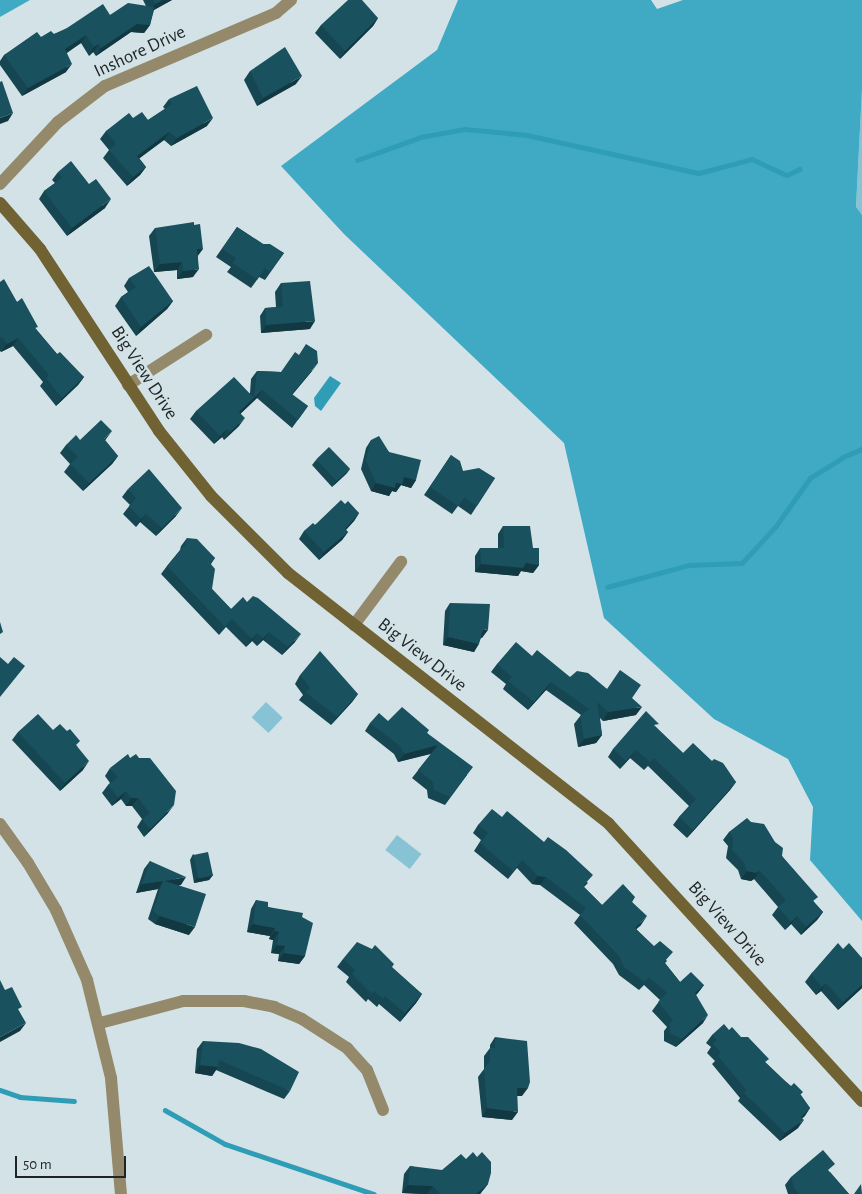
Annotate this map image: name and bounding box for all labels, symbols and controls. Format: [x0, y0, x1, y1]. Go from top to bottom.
street label: Inshore Drive [91, 21, 189, 83]
street label: Big View Drive [105, 322, 183, 424]
street label: Big View Drive [373, 613, 471, 697]
street label: Big View Drive [683, 877, 771, 971]
scale bar [18, 1146, 129, 1178]
text: 50 m [23, 1157, 52, 1172]

